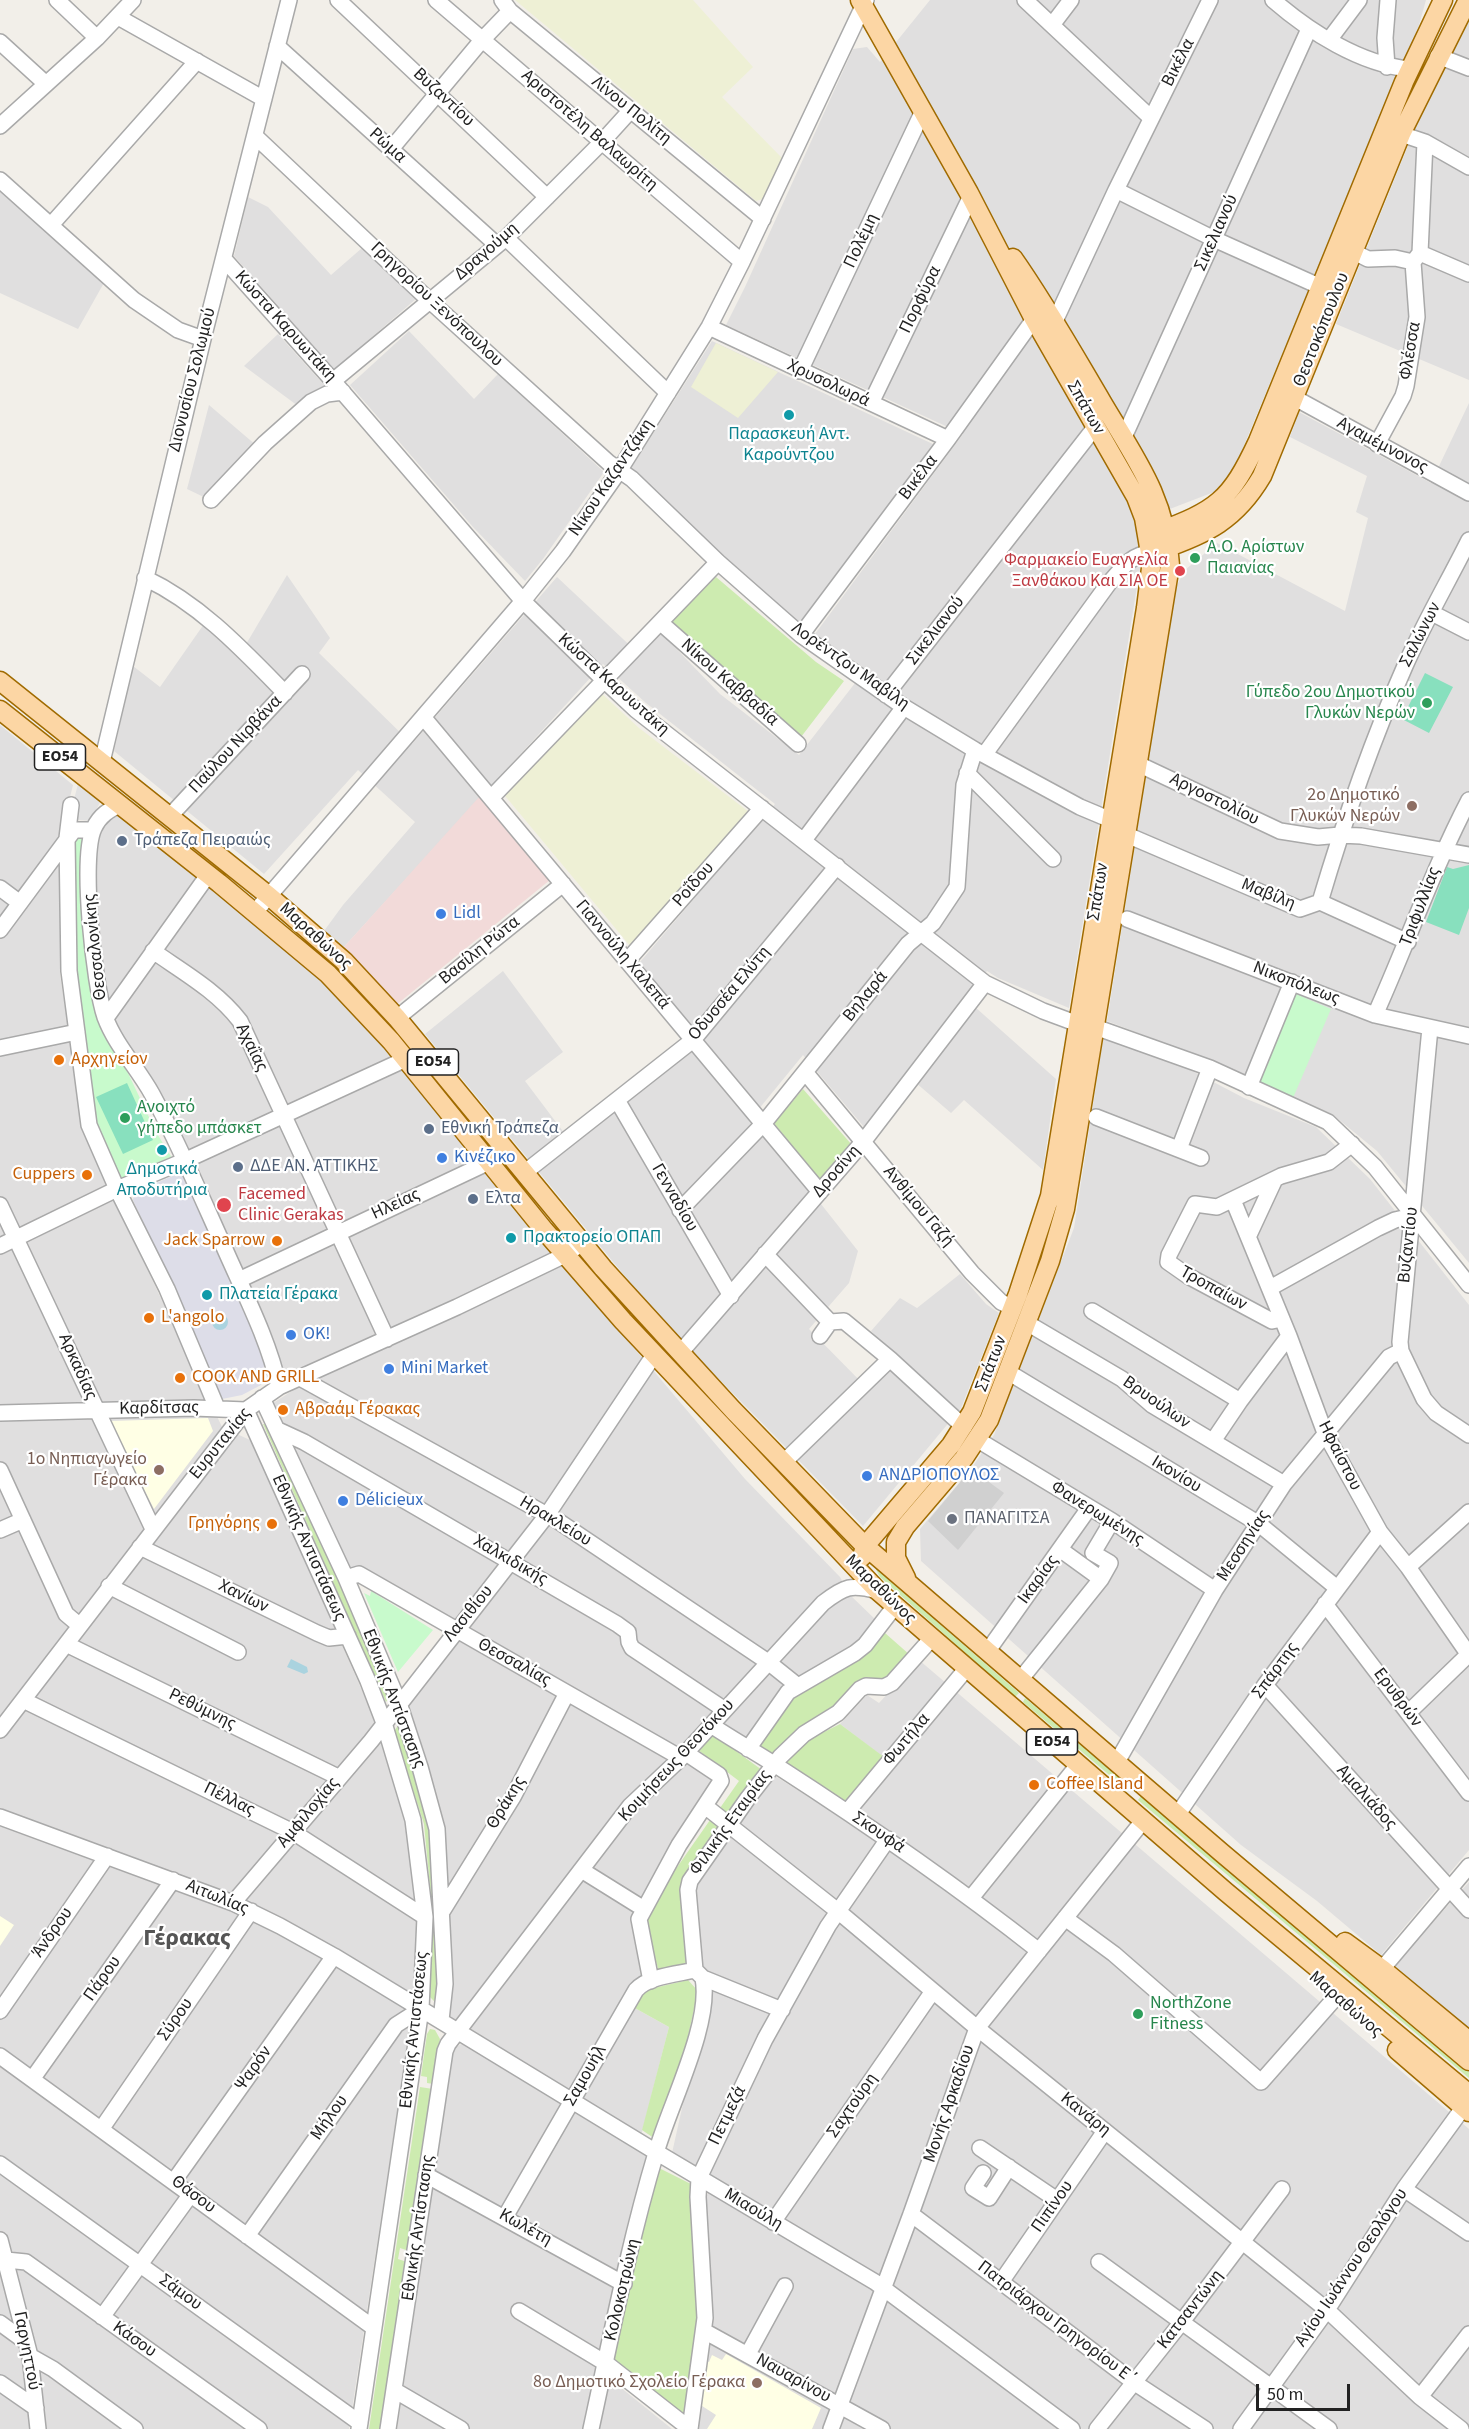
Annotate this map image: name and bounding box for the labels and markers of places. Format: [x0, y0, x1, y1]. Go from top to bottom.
marker: Παρασκευή Αντ. Καρούντζου [782, 408, 796, 422]
place label: Παρασκευή Αντ. Καρούντζου [728, 424, 850, 466]
place label: Α.Ο. Αρίστων Παιανίας [1207, 537, 1304, 580]
place label: Φαρμακείο Ευαγγελία Ξανθάκου Και ΣΙΑ ΟΕ [1004, 550, 1168, 592]
marker: Α.Ο. Αρίστων Παιανίας [1188, 551, 1202, 565]
marker: Φαρμακείο Ευαγγελία Ξανθάκου Και ΣΙΑ ΟΕ [1173, 564, 1187, 578]
place label: Γύπεδο 2ου Δημοτικού Γλυκών Νερών [1246, 682, 1415, 724]
marker: Γύπεδο 2ου Δημοτικού Γλυκών Νερών [1420, 696, 1434, 710]
place label: 2ο Δημοτικό Γλυκών Νερών [1290, 785, 1400, 828]
marker: 2ο Δημοτικό Γλυκών Νερών [1405, 799, 1419, 813]
place label: Τράπεζα Πειραιώς [134, 830, 271, 852]
marker: Τράπεζα Πειραιώς [115, 834, 129, 848]
place label: Lidl [453, 903, 481, 925]
marker: Lidl [434, 907, 448, 921]
place label: Αρχηγείον [71, 1049, 148, 1071]
marker: Αρχηγείον [52, 1053, 66, 1067]
place label: Ανοιχτό γήπεδο μπάσκετ [137, 1097, 262, 1140]
marker: Ανοιχτό γήπεδο μπάσκετ [118, 1111, 132, 1125]
place label: Εθνική Τράπεζα [441, 1118, 559, 1140]
marker: Εθνική Τράπεζα [422, 1122, 436, 1136]
marker: Δημοτικά Αποδυτήρια [155, 1143, 169, 1157]
place label: Κινέζικο [454, 1147, 516, 1169]
marker: Κινέζικο [435, 1151, 449, 1165]
place label: ΔΔΕ ΑΝ. ΑΤΤΙΚΗΣ [250, 1156, 378, 1178]
place label: Δημοτικά Αποδυτήρια [117, 1159, 207, 1202]
marker: ΔΔΕ ΑΝ. ΑΤΤΙΚΗΣ [231, 1160, 245, 1174]
place label: Cuppers [12, 1164, 75, 1186]
marker: Cuppers [80, 1168, 94, 1182]
place label: Facemed Clinic Gerakas [238, 1184, 344, 1226]
place label: Ελτα [485, 1188, 521, 1210]
marker: Ελτα [466, 1192, 480, 1206]
marker: Facemed Clinic Gerakas [215, 1196, 233, 1214]
place label: Πρακτορείο ΟΠΑΠ [523, 1227, 661, 1249]
place label: Jack Sparrow [163, 1230, 265, 1252]
marker: Πρακτορείο ΟΠΑΠ [504, 1231, 518, 1245]
marker: Jack Sparrow [270, 1234, 284, 1248]
place label: Πλατεία Γέρακα [219, 1284, 338, 1306]
marker: Πλατεία Γέρακα [200, 1288, 214, 1302]
place label: L'angolo [161, 1307, 224, 1329]
marker: L'angolo [142, 1311, 156, 1325]
place label: OK! [303, 1324, 331, 1346]
marker: OK! [284, 1328, 298, 1342]
place label: Mini Market [401, 1358, 488, 1380]
marker: Mini Market [382, 1362, 396, 1376]
place label: COOK AND GRILL [192, 1367, 319, 1389]
marker: COOK AND GRILL [173, 1371, 187, 1385]
place label: Αβραάμ Γέρακας [295, 1399, 420, 1421]
marker: Αβραάμ Γέρακας [276, 1403, 290, 1417]
place label: 1ο Νηπιαγωγείο Γέρακα [27, 1449, 147, 1492]
marker: 1ο Νηπιαγωγείο Γέρακα [152, 1463, 166, 1477]
place label: ΑΝΔΡΙΟΠΟΥΛΟΣ [879, 1465, 999, 1487]
marker: ΑΝΔΡΙΟΠΟΥΛΟΣ [860, 1469, 874, 1483]
place label: Délicieux [355, 1490, 423, 1512]
marker: Délicieux [336, 1494, 350, 1508]
place label: ΠΑΝΑΓΙΤΣΑ [964, 1508, 1049, 1530]
marker: ΠΑΝΑΓΙΤΣΑ [945, 1512, 959, 1526]
place label: Γρηγόρης [188, 1513, 260, 1535]
marker: Γρηγόρης [265, 1517, 279, 1531]
place label: Coffee Island [1046, 1774, 1143, 1796]
marker: Coffee Island [1027, 1778, 1041, 1792]
place label: NorthZone Fitness [1150, 1993, 1231, 2036]
marker: NorthZone Fitness [1131, 2007, 1145, 2021]
place label: 8ο Δημοτικό Σχολείο Γέρακα [533, 2372, 745, 2394]
marker: 8ο Δημοτικό Σχολείο Γέρακα [750, 2376, 764, 2390]

